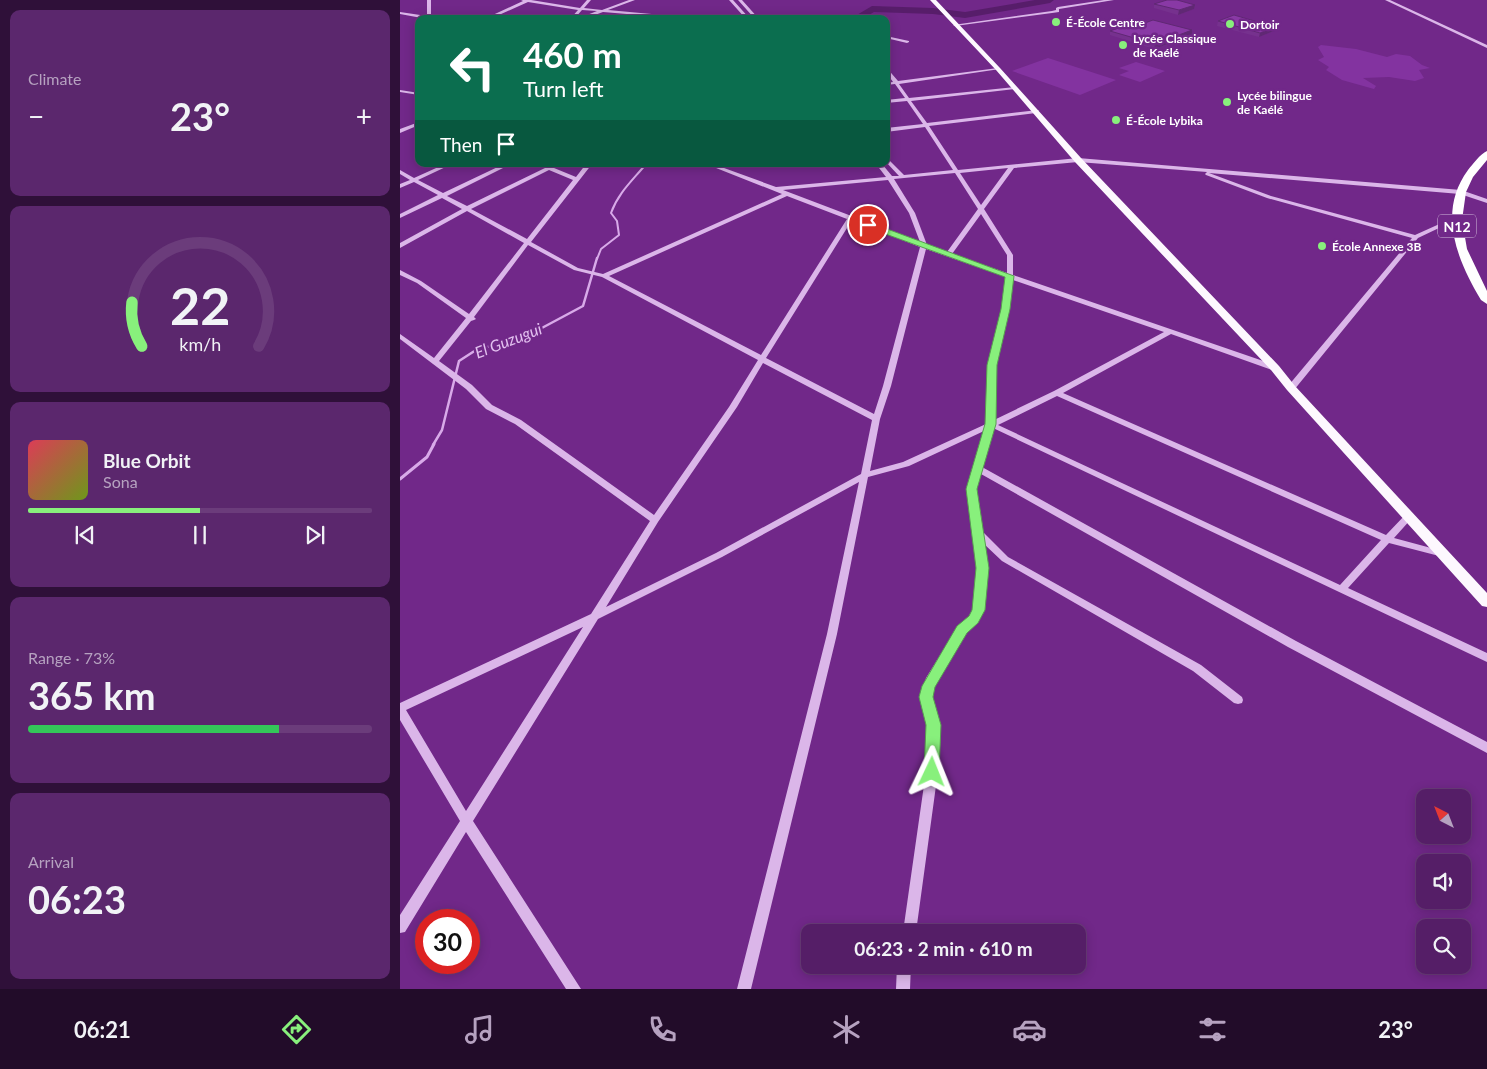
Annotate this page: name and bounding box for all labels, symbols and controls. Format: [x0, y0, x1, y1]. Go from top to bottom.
place label: É-École Centre [1066, 15, 1146, 30]
marker: É-École Centre [1050, 16, 1062, 28]
place label: Dortoir [1240, 17, 1280, 32]
marker: Dortoir [1224, 18, 1236, 30]
place label: Lycée Classique de Kaélé [1133, 31, 1217, 60]
text: 460 m [523, 33, 622, 75]
icon: left [440, 35, 505, 100]
marker: Lycée Classique de Kaélé [1117, 39, 1129, 51]
text: Climate [28, 69, 81, 88]
text: Turn left [523, 75, 604, 102]
place label: Lycée bilingue de Kaélé [1237, 88, 1312, 117]
text: 23° [170, 93, 230, 139]
marker: Lycée bilingue de Kaélé [1221, 96, 1233, 108]
text: − [28, 99, 44, 133]
text: + [356, 99, 372, 133]
place label: É-École Lybika [1126, 113, 1203, 128]
marker: É-École Lybika [1110, 114, 1122, 126]
icon: arrive [492, 130, 520, 158]
text: Then [440, 133, 482, 156]
pin [847, 204, 889, 246]
icon: arrive [854, 211, 882, 239]
road number: N12 [1438, 215, 1476, 238]
place label: École Annexe 3B [1332, 239, 1422, 254]
marker: École Annexe 3B [1316, 240, 1328, 252]
text: 22 [170, 274, 230, 336]
water label: El Guzugui [472, 318, 544, 361]
text: km/h [179, 333, 221, 355]
text: Blue Orbit [103, 449, 191, 472]
text: Sona [103, 472, 138, 491]
icon: previous [71, 521, 99, 549]
icon: pause [186, 521, 214, 549]
icon: next [301, 521, 329, 549]
text: Range · 73% [28, 648, 115, 667]
text: 365 km [28, 672, 156, 718]
position arrow [905, 745, 957, 797]
north arrow [1416, 789, 1471, 844]
map controls [1416, 789, 1471, 974]
text: Arrival [28, 852, 74, 871]
button: sound [1416, 854, 1471, 909]
text: 06:23 [28, 876, 126, 922]
speed limit sign: 30 [415, 909, 480, 974]
button: search [1416, 919, 1471, 974]
text: 06:23 · 2 min · 610 m [854, 937, 1033, 960]
icon: directions [279, 1012, 314, 1047]
icon: music [462, 1012, 497, 1047]
icon: phone [645, 1012, 680, 1047]
icon: climate [829, 1012, 864, 1047]
icon: car [1012, 1012, 1047, 1047]
icon: filters [1195, 1012, 1230, 1047]
text: 06:21 [74, 1016, 131, 1043]
text: 23° [1378, 1016, 1413, 1043]

